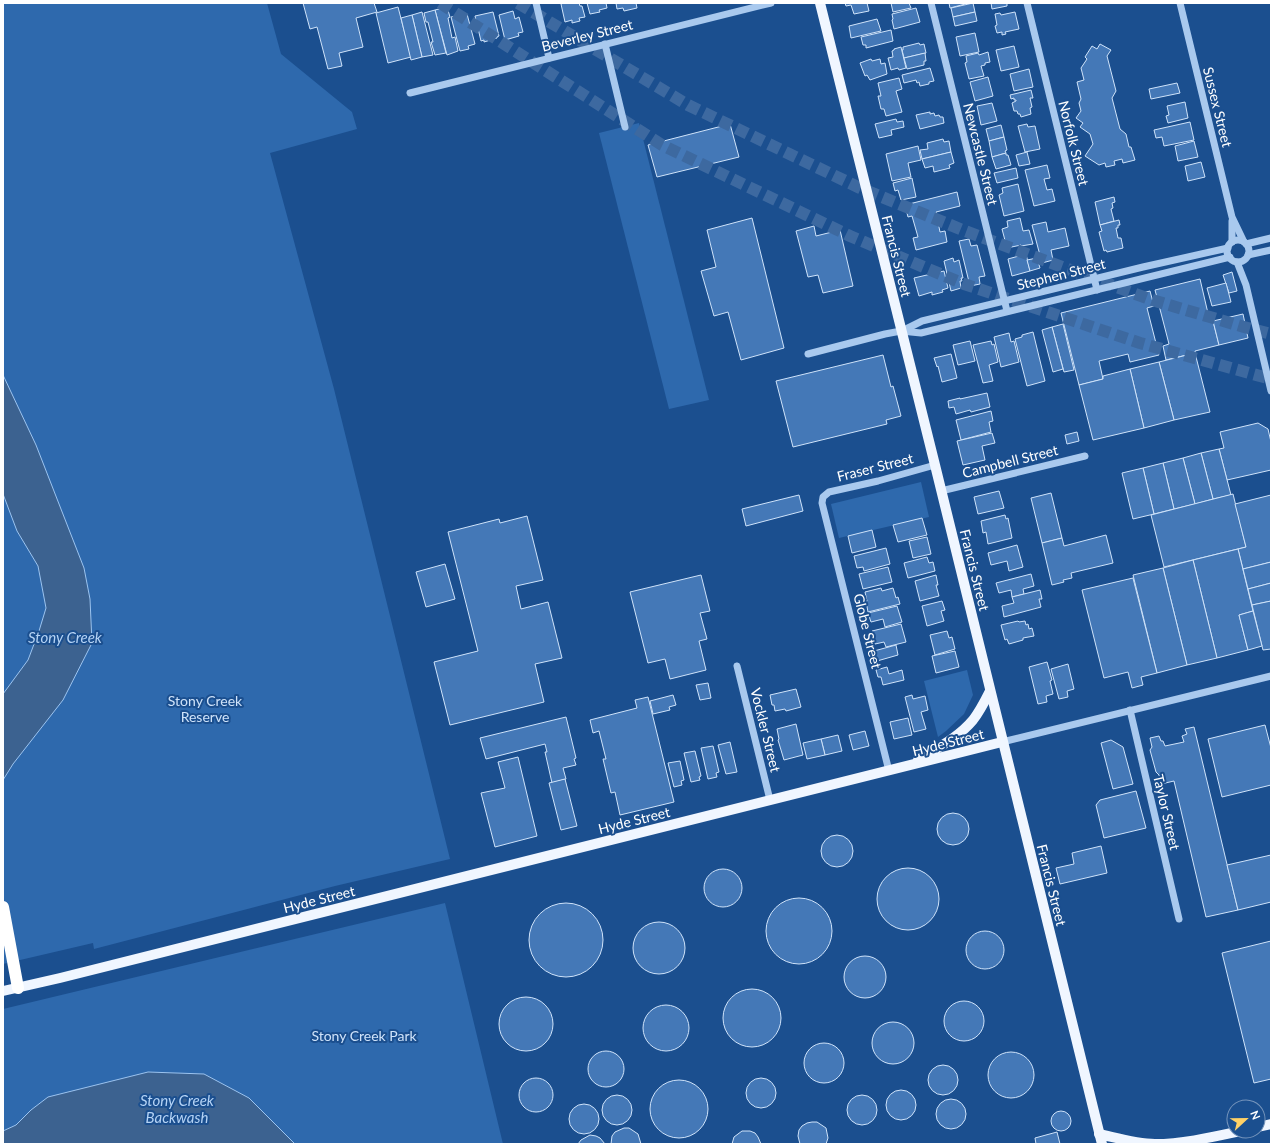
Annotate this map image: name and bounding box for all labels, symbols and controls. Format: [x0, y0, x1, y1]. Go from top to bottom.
street label: Beverley Street [540, 15, 634, 55]
street label: Sussex Street [1200, 65, 1236, 149]
street label: Norfolk Street [1055, 99, 1093, 187]
street label: Newcastle Street [960, 101, 1002, 207]
street label: Francis Street [879, 213, 915, 299]
street label: Stephen Street [1015, 255, 1107, 293]
street label: Campbell Street [960, 441, 1060, 481]
street label: Fraser Street [835, 449, 915, 485]
street label: Francis Street [957, 527, 993, 613]
street label: Globe Street [850, 592, 886, 670]
water label: Stony Creek [28, 628, 103, 646]
street label: Vockler Street [747, 686, 785, 774]
park label: Stony Creek Reserve [168, 692, 243, 725]
street label: Hyde Street [910, 725, 986, 759]
street label: Taylor Street [1150, 772, 1184, 852]
street label: Hyde Street [596, 803, 672, 837]
street label: Francis Street [1034, 842, 1070, 928]
street label: Hyde Street [281, 882, 357, 916]
park label: Stony Creek Park [311, 1027, 418, 1044]
water label: Stony Creek Backwash [140, 1091, 215, 1126]
north arrow [1226, 1099, 1266, 1139]
text: N [1248, 1109, 1263, 1121]

